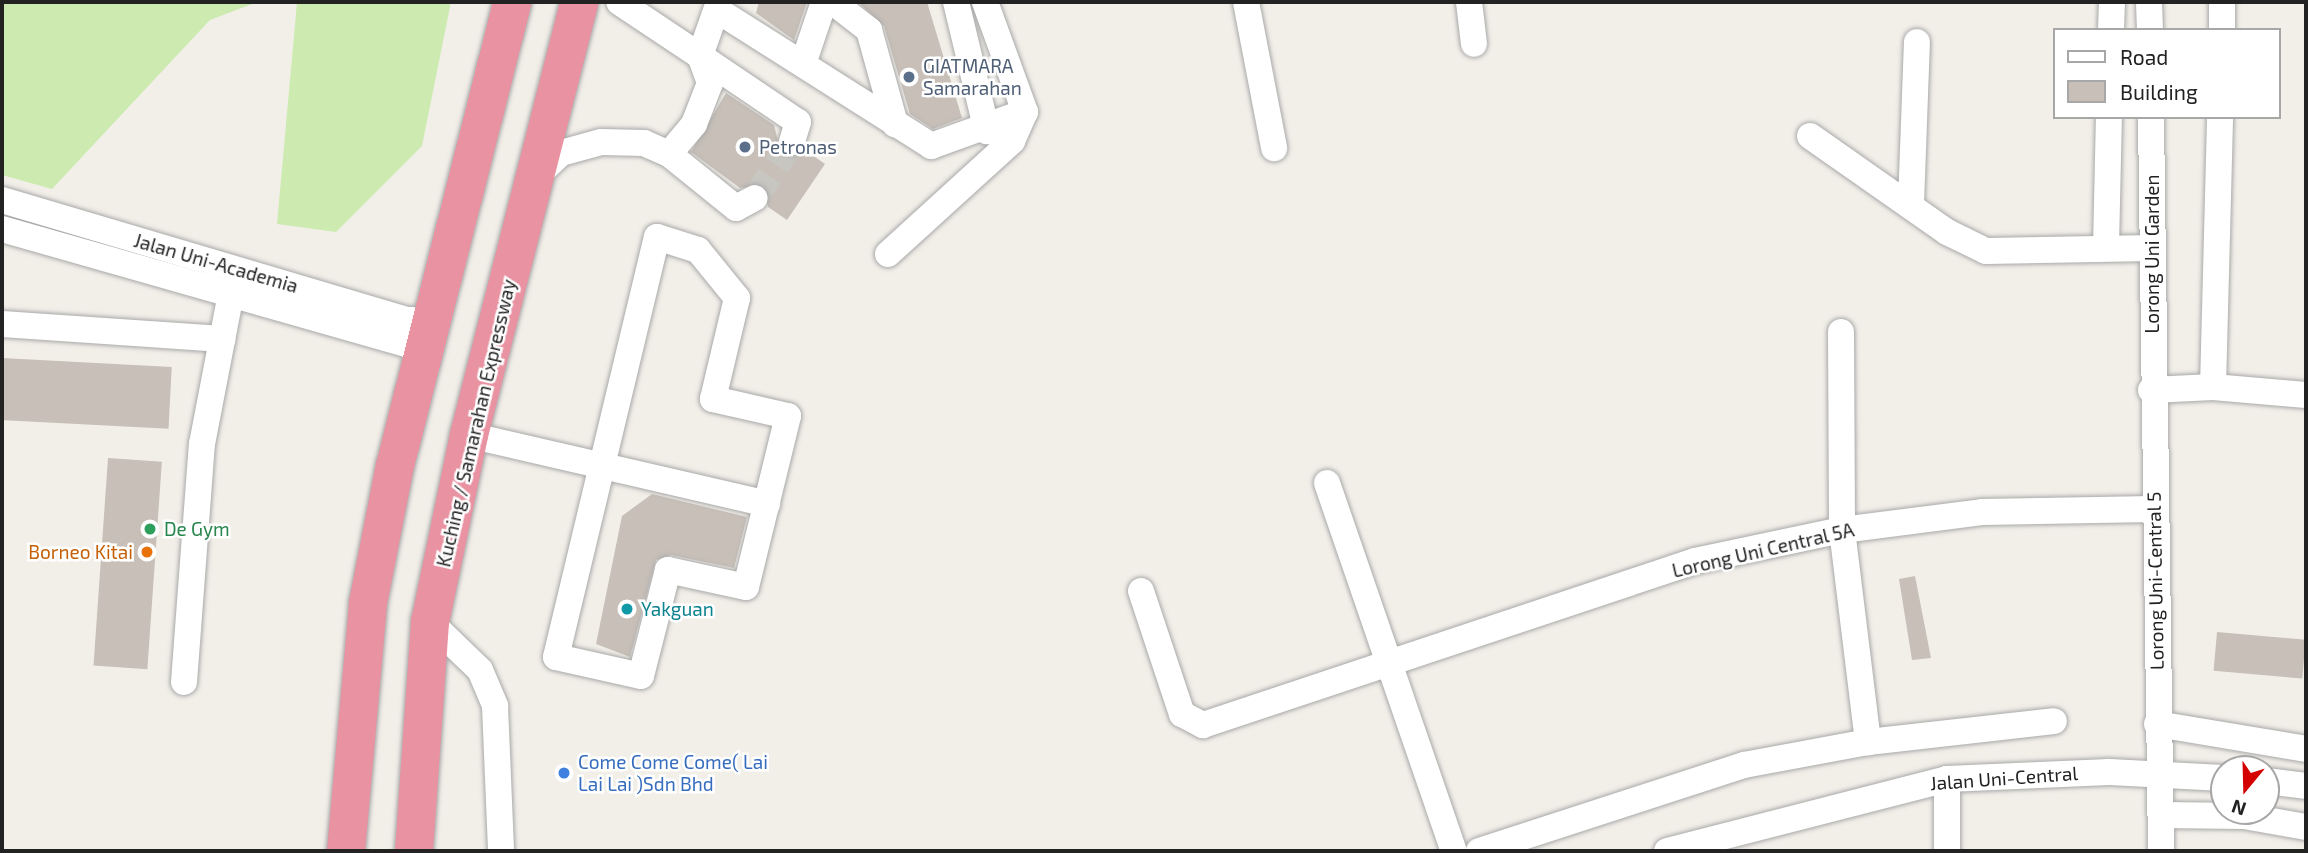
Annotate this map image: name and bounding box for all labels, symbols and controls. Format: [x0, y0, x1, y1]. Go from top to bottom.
legend [2052, 28, 2280, 119]
text: Road [2120, 44, 2168, 69]
place label: GIATMARA Samarahan [923, 55, 1022, 99]
marker: GIATMARA Samarahan [901, 69, 917, 85]
text: Building [2120, 79, 2198, 104]
place label: Petronas [759, 136, 837, 158]
marker: Petronas [737, 139, 753, 155]
street label: Lorong Uni Garden [2141, 174, 2163, 334]
street label: Jalan Uni-Academia [131, 229, 301, 297]
street label: Kuching / Samarahan Expressway [432, 277, 520, 569]
street label: Lorong Uni-Central 5 [2142, 491, 2168, 671]
place label: De Gym [164, 518, 230, 540]
street label: Lorong Uni Central 5A [1670, 518, 1856, 582]
marker: De Gym [142, 521, 158, 537]
place label: Borneo Kitai [28, 541, 133, 563]
marker: Borneo Kitai [139, 544, 155, 560]
place label: Yakguan [641, 598, 714, 620]
marker: Yakguan [619, 601, 635, 617]
place label: Come Come Come( Lai Lai Lai )Sdn Bhd [578, 751, 768, 795]
north arrow [2210, 755, 2280, 825]
street label: Jalan Uni-Central [1929, 761, 2079, 795]
marker: Come Come Come( Lai Lai Lai )Sdn Bhd [556, 765, 572, 781]
text: N [2228, 795, 2249, 822]

